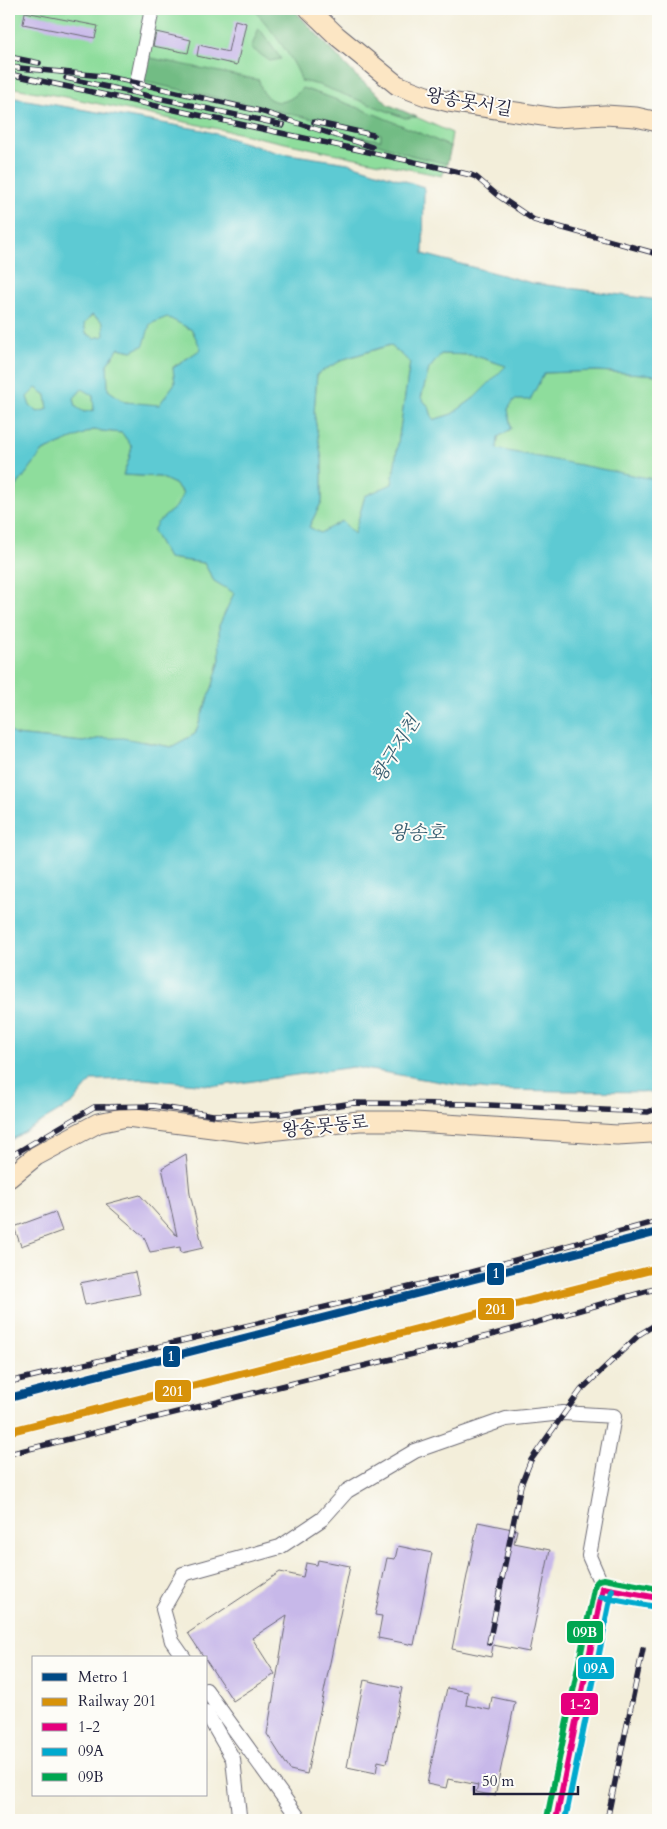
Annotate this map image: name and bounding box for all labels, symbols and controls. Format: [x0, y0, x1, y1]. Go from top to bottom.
street label: 왕송못서길 [424, 83, 514, 122]
water label: 황구지천 [366, 710, 427, 788]
water label: 왕송호 [389, 820, 446, 846]
street label: 왕송못동로 [281, 1110, 370, 1143]
line badge: 1 [486, 1262, 505, 1286]
text: 1 [492, 1264, 500, 1283]
line badge: 201 [477, 1297, 515, 1321]
text: 201 [485, 1300, 507, 1319]
line badge: 1 [162, 1345, 181, 1368]
text: 1 [167, 1347, 175, 1366]
line badge: 201 [154, 1379, 192, 1403]
text: 201 [162, 1382, 184, 1401]
line badge: 09B [566, 1620, 604, 1644]
text: 09B [573, 1623, 597, 1642]
legend [32, 1656, 208, 1796]
line badge: 09A [577, 1656, 615, 1680]
text: 09A [584, 1659, 609, 1678]
text: Metro 1 [78, 1667, 129, 1687]
text: Railway 201 [78, 1691, 156, 1711]
line badge: 1-2 [560, 1692, 599, 1716]
text: 1-2 [570, 1695, 591, 1714]
text: 1-2 [78, 1717, 100, 1737]
text: 09A [78, 1741, 104, 1761]
scale bar [474, 1764, 578, 1796]
text: 09B [78, 1767, 104, 1787]
text: 50 m [482, 1771, 514, 1791]

